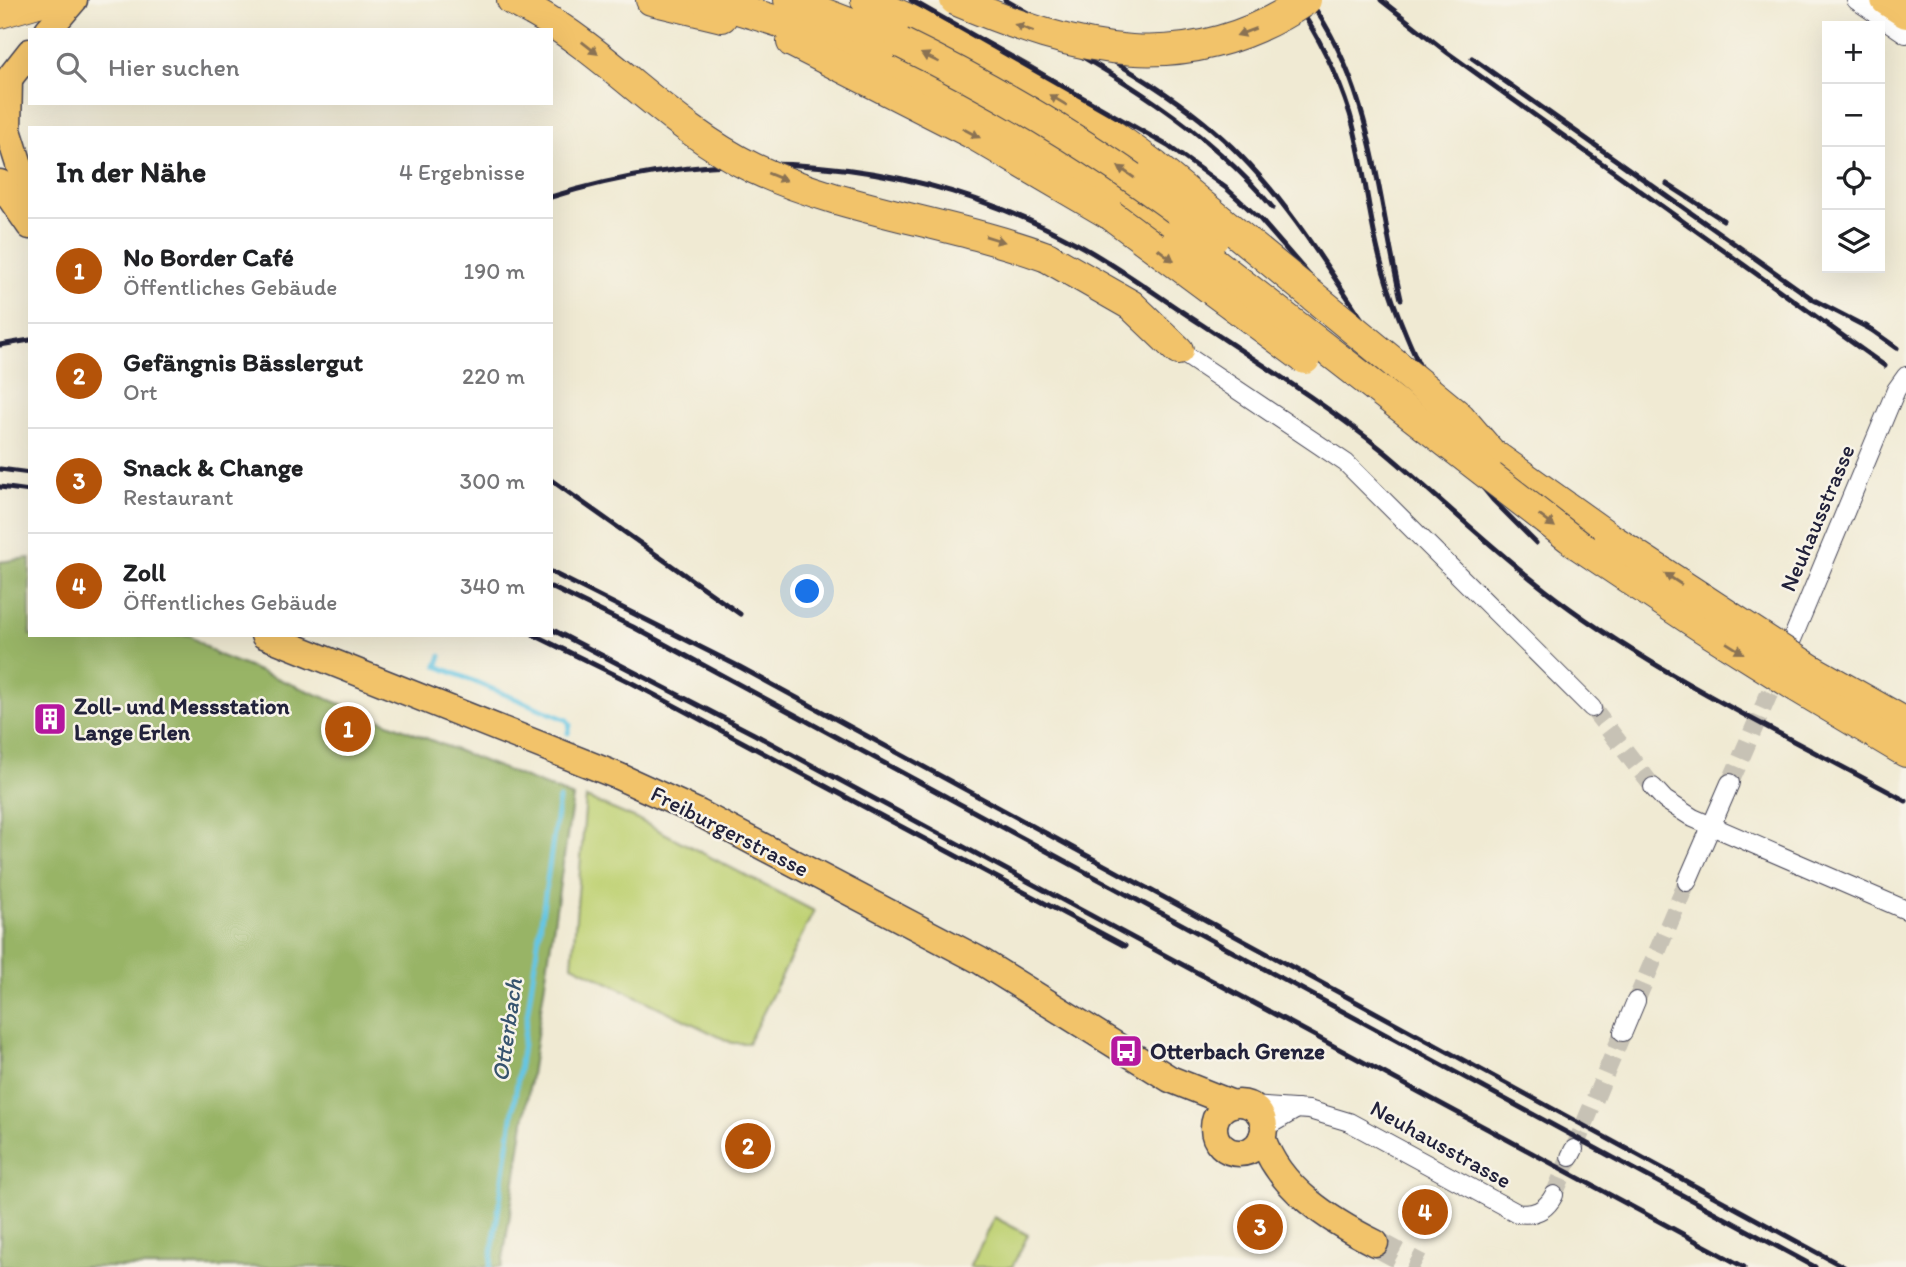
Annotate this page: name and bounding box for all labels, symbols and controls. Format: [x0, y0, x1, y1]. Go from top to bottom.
map controls [1822, 21, 1885, 273]
button: + [1822, 21, 1885, 84]
one-way arrow [1013, 22, 1034, 33]
one-way arrow [1235, 27, 1256, 38]
search box [28, 28, 553, 105]
one-way arrow [581, 41, 599, 56]
icon: search [52, 48, 90, 86]
text: Hier suchen [108, 51, 240, 83]
one-way arrow [920, 52, 940, 63]
button: − [1822, 84, 1885, 147]
one-way arrow [1049, 94, 1068, 107]
one-way arrow [961, 126, 981, 138]
button: locate [1822, 147, 1885, 210]
text: In der Nähe [56, 153, 206, 190]
text: 4 Ergebnisse [399, 158, 525, 186]
one-way arrow [1117, 165, 1135, 179]
one-way arrow [766, 171, 787, 182]
button: layers [1822, 210, 1885, 273]
one-way arrow [985, 234, 1006, 244]
text: No Border Café [123, 241, 294, 273]
one-way arrow [1157, 248, 1176, 262]
text: 1 [74, 257, 84, 285]
text: 190 m [464, 257, 525, 285]
text: Öffentliches Gebäude [123, 273, 337, 301]
text: Gefängnis Bässlergut [123, 346, 363, 378]
text: 2 [73, 362, 85, 390]
text: 220 m [462, 362, 525, 390]
text: Ort [123, 378, 157, 406]
street label: Neuhausstrasse [1773, 440, 1861, 596]
text: Snack & Change [123, 451, 303, 483]
text: 3 [73, 467, 85, 495]
text: 300 m [460, 467, 525, 495]
text: Restaurant [123, 483, 233, 511]
one-way arrow [1537, 513, 1555, 528]
text: Zoll [123, 556, 166, 588]
text: 4 [72, 572, 86, 600]
text: 340 m [460, 572, 525, 600]
one-way arrow [1664, 572, 1682, 586]
your location [790, 574, 824, 608]
text: Öffentliches Gebäude [123, 588, 337, 616]
one-way arrow [1725, 642, 1745, 655]
place label: Zoll- und Messstation Lange Erlen [74, 692, 291, 746]
building icon: Zoll- und Messstation Lange Erlen [31, 700, 69, 738]
pin: 1 [325, 703, 371, 755]
street label: Freiburgerstrasse [646, 779, 814, 883]
water label: Otterbach [485, 975, 528, 1083]
bus stop icon: Otterbach Grenze [1107, 1032, 1145, 1070]
place label: Otterbach Grenze [1150, 1037, 1325, 1065]
street label: Neuhausstrasse [1366, 1094, 1516, 1194]
pin: 2 [725, 1120, 771, 1172]
pin: 4 [1402, 1186, 1448, 1238]
pin: 3 [1237, 1201, 1283, 1253]

